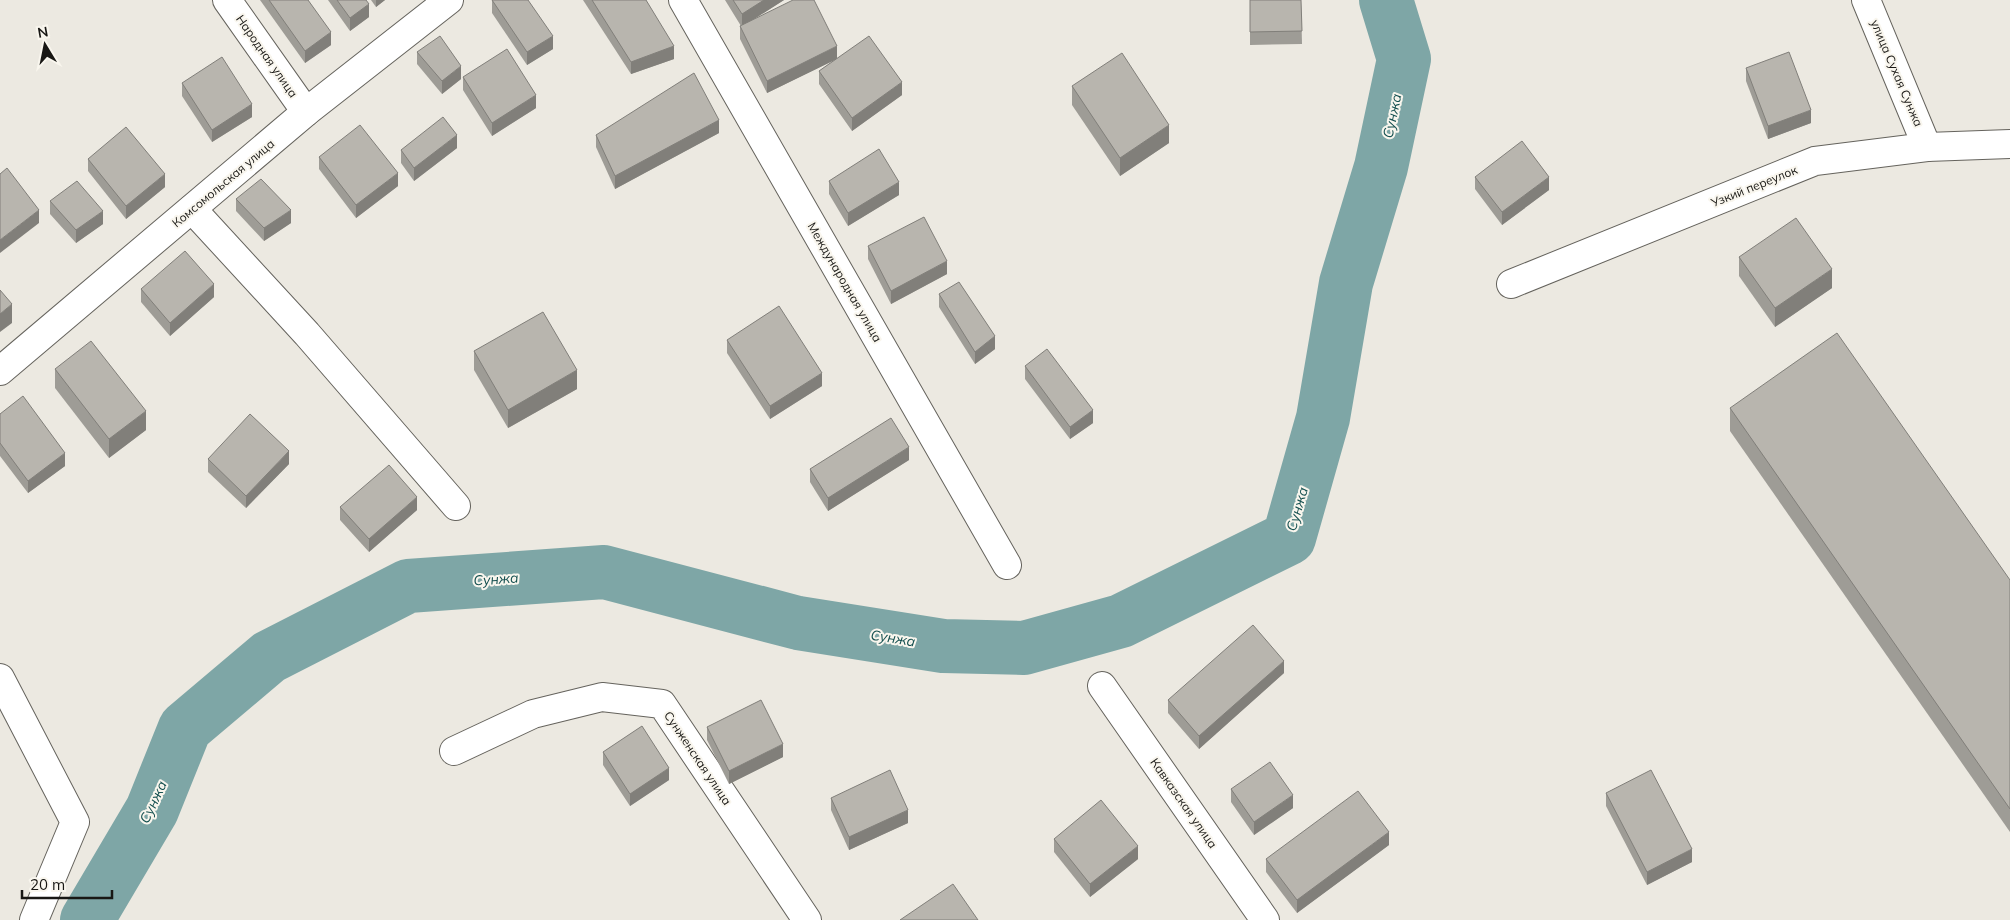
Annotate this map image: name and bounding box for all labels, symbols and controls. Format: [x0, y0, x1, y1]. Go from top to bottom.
street label: Народная улица [233, 12, 301, 100]
street label: улица Сухая Сунжа [1868, 17, 1926, 129]
north arrow [20, 20, 70, 70]
text: N [36, 22, 50, 42]
water label: Сунжа [1379, 92, 1406, 140]
street label: Комсомольская улица [169, 136, 277, 230]
street label: Узкий переулок [1708, 162, 1800, 211]
street label: Международная улица [805, 219, 885, 345]
water label: Сунжа [1282, 484, 1312, 533]
water label: Сунжа [473, 568, 520, 590]
water label: Сунжа [869, 626, 917, 650]
street label: Сунженская улица [661, 708, 735, 808]
street label: Кавказская улица [1147, 755, 1221, 851]
water label: Сунжа [135, 777, 171, 826]
scale bar [22, 868, 112, 900]
text: 20 m [30, 875, 65, 894]

